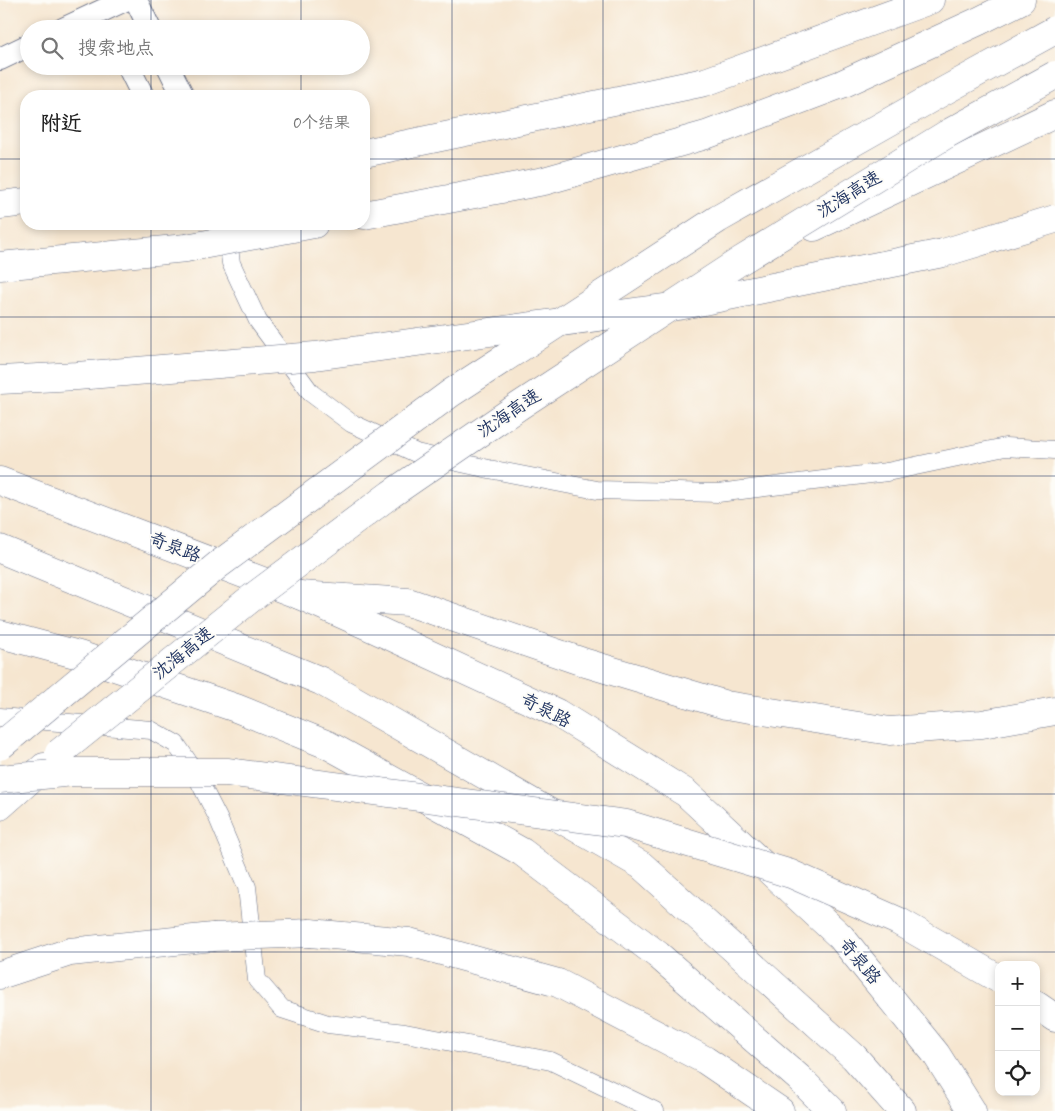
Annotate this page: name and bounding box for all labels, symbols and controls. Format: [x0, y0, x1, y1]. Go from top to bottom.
search box [20, 20, 370, 75]
icon: search [38, 34, 66, 62]
text: 搜索地点 [78, 36, 154, 61]
text: 附近 [40, 110, 82, 138]
text: 0个结果 [293, 113, 350, 134]
street label: 沈海高速 [813, 166, 886, 224]
street label: 沈海高速 [473, 384, 546, 444]
street label: 奇泉路 [145, 527, 204, 569]
street label: 沈海高速 [148, 622, 219, 686]
street label: 奇泉路 [516, 688, 575, 734]
street label: 奇泉路 [833, 933, 886, 990]
map controls [995, 961, 1040, 1096]
button: + [995, 961, 1040, 1006]
button: − [995, 1006, 1040, 1051]
button: locate [995, 1051, 1040, 1096]

